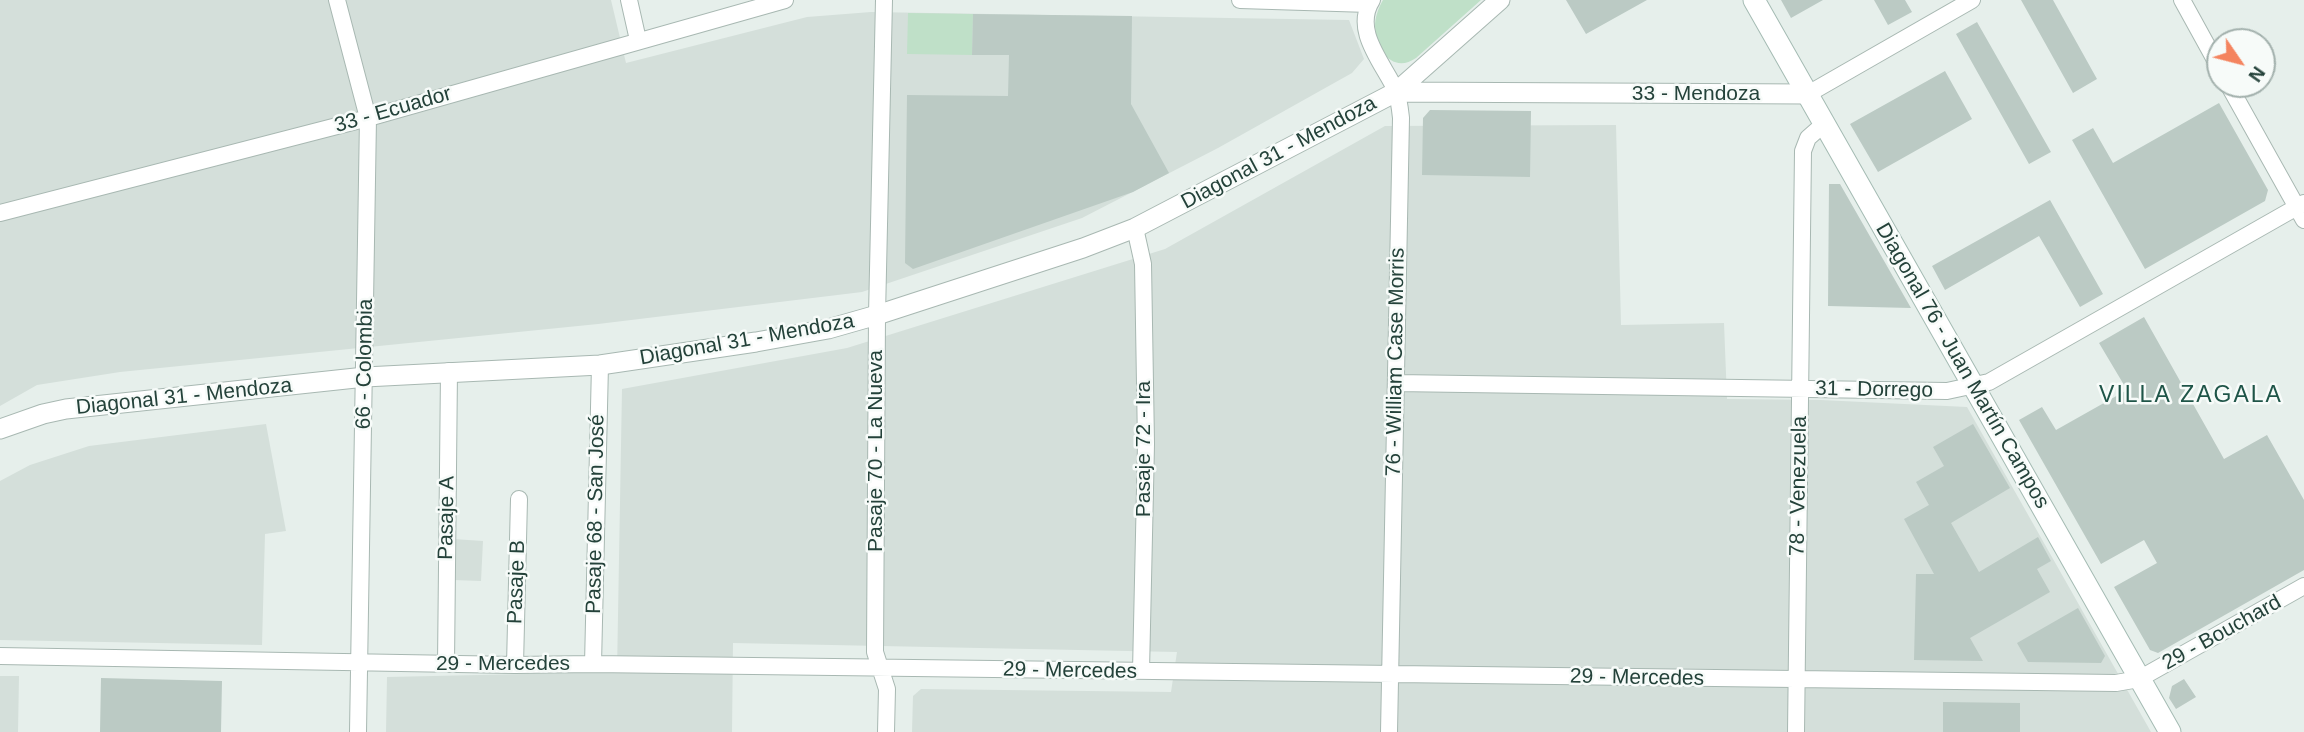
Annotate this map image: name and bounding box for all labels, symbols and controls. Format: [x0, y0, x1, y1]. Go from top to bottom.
north arrow [2206, 28, 2276, 98]
text: N [2244, 63, 2270, 86]
street label: 33 - Ecuador [332, 81, 454, 139]
street label: 33 - Mendoza [1632, 81, 1760, 107]
street label: Diagonal 31 - Mendoza [1177, 91, 1381, 215]
street label: Diagonal 76 - Juan Martín Campos [1870, 219, 2054, 513]
street label: 76 - William Case Morris [1381, 247, 1411, 477]
street label: 66 - Colombia [351, 298, 379, 430]
street label: Diagonal 31 - Mendoza [638, 309, 856, 371]
street label: Pasaje 70 - La Nueva [863, 350, 889, 552]
street label: Diagonal 31 - Mendoza [75, 373, 293, 421]
street label: 31 - Dorrego [1815, 376, 1933, 404]
street label: Pasaje 72 - Ira [1131, 381, 1157, 517]
district label: VILLA ZAGALA [2101, 382, 2281, 410]
street label: Pasaje 68 - San José [582, 414, 610, 614]
street label: 78 - Venezuela [1785, 416, 1813, 556]
street label: Pasaje A [434, 476, 460, 560]
street label: Pasaje B [503, 540, 531, 624]
street label: 29 - Bouchard [2158, 590, 2286, 676]
street label: 29 - Mercedes [436, 651, 570, 677]
street label: 29 - Mercedes [1003, 657, 1137, 685]
street label: 29 - Mercedes [1570, 664, 1704, 692]

